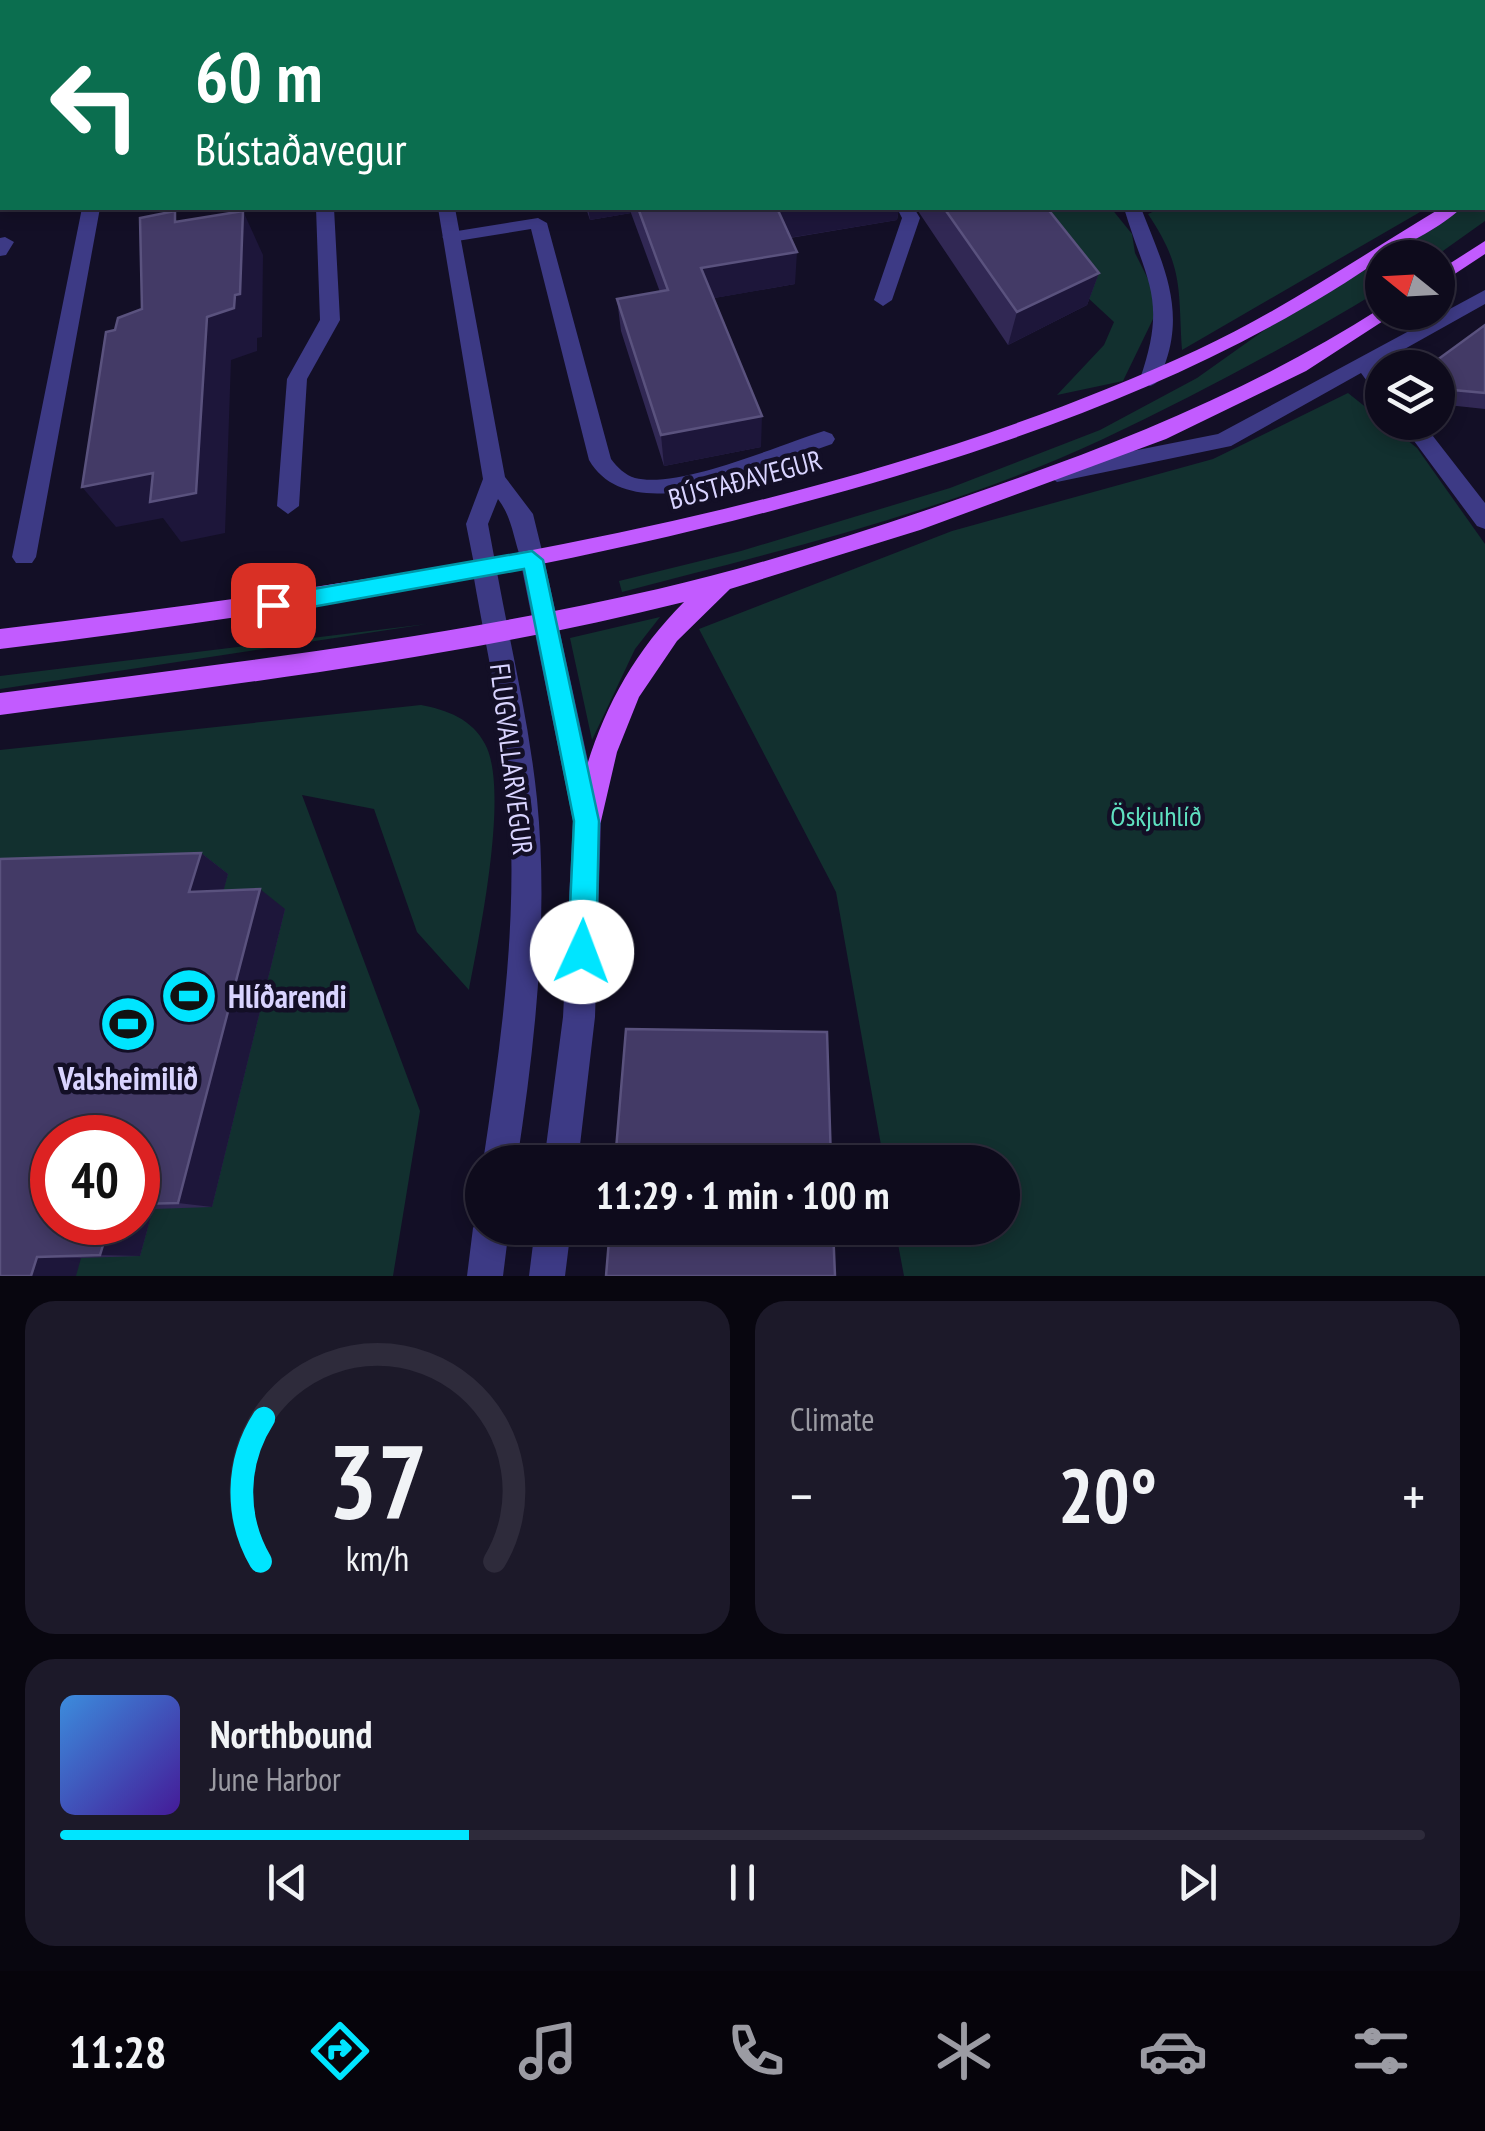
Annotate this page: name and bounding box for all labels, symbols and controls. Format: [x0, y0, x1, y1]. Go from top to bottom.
text: 60 m [195, 31, 323, 121]
icon: left [30, 40, 160, 170]
text: Bústaðavegur [195, 119, 407, 177]
north arrow [1365, 240, 1455, 330]
map controls [1365, 240, 1455, 440]
button: layers [1365, 350, 1455, 440]
street label: BÚSTAÐAVEGUR [664, 441, 826, 517]
pin [231, 563, 316, 648]
icon: arrive [246, 578, 301, 633]
street label: FLUGVALLARVEGUR [482, 661, 542, 857]
park label: Öskjuhlíð [1110, 797, 1202, 834]
position arrow [530, 900, 634, 1004]
sports icon: Hlíðarendi [159, 966, 219, 1026]
place label: Hlíðarendi [228, 975, 347, 1017]
sports icon: Valsheimilið [98, 994, 158, 1054]
place label: Valsheimilið [57, 1057, 198, 1099]
speed limit sign: 40 [30, 1115, 160, 1245]
text: 11:29 · 1 min · 100 m [596, 1170, 889, 1219]
text: Climate [790, 1398, 874, 1440]
text: 37 [328, 1413, 427, 1548]
text: 20° [1058, 1447, 1157, 1544]
text: − [790, 1460, 813, 1531]
text: + [1402, 1460, 1425, 1531]
text: km/h [346, 1535, 409, 1581]
text: Northbound [210, 1709, 372, 1758]
text: June Harbor [210, 1758, 341, 1800]
icon: previous [260, 1855, 315, 1910]
icon: pause [715, 1855, 770, 1910]
icon: next [1170, 1855, 1225, 1910]
icon: directions [305, 2016, 375, 2086]
icon: music [513, 2016, 583, 2086]
icon: phone [721, 2016, 791, 2086]
icon: climate [929, 2016, 999, 2086]
icon: car [1138, 2016, 1208, 2086]
icon: filters [1346, 2016, 1416, 2086]
text: 11:28 [69, 2022, 166, 2080]

